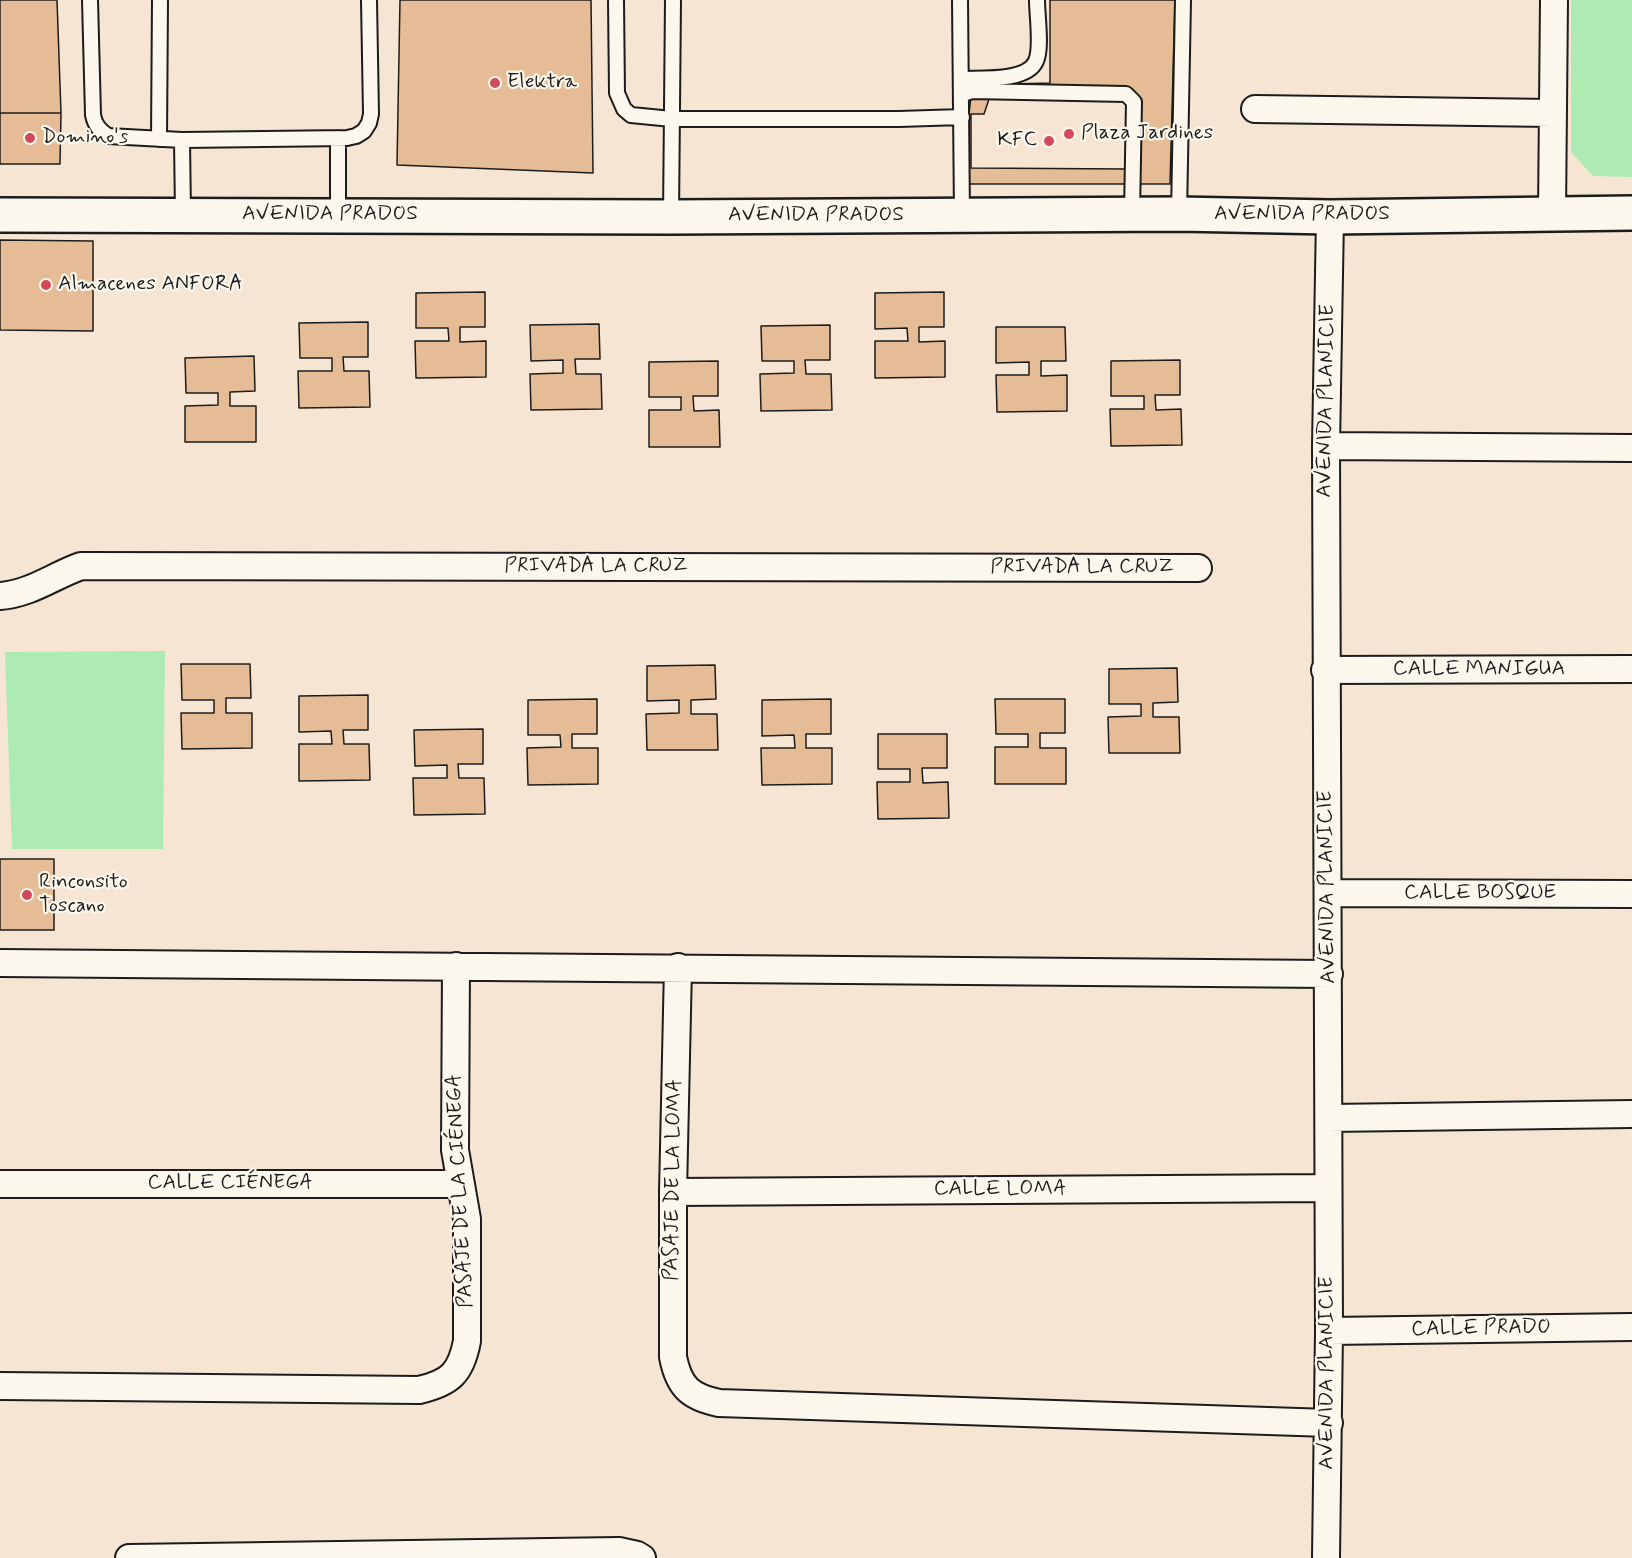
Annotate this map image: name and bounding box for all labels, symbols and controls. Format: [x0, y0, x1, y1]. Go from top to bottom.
place label: Elektra [507, 70, 577, 96]
marker: Elektra [488, 76, 502, 90]
place label: Plaza Jardines [1081, 121, 1213, 147]
place label: Domino's [42, 125, 128, 151]
marker: Plaza Jardines [1062, 127, 1076, 141]
place label: KFC [997, 128, 1037, 154]
marker: Domino's [23, 131, 37, 145]
marker: KFC [1042, 134, 1056, 148]
street label: AVENIDA PRADOS [242, 202, 418, 228]
street label: AVENIDA PRADOS [1214, 202, 1390, 228]
street label: AVENIDA PRADOS [728, 203, 904, 229]
place label: Almacenes ANFORA [58, 272, 243, 298]
marker: Almacenes ANFORA [39, 278, 53, 292]
street label: AVENIDA PLANICIE [1313, 304, 1341, 498]
street label: PRIVADA LA CRUZ [504, 554, 688, 580]
street label: PRIVADA LA CRUZ [990, 555, 1174, 581]
street label: CALLE MANIGUA [1393, 657, 1565, 683]
street label: AVENIDA PLANICIE [1314, 790, 1342, 984]
place label: Rinconsito Toscano [39, 870, 128, 920]
street label: CALLE BOSQUE [1404, 881, 1556, 907]
marker: Rinconsito Toscano [20, 888, 34, 902]
street label: PASAJE DE LA CIÉNEGA [442, 1073, 480, 1309]
street label: PASAJE DE LA LOMA [660, 1079, 688, 1281]
street label: CALLE CIÉNEGA [148, 1171, 312, 1197]
street label: CALLE LOMA [934, 1177, 1066, 1203]
street label: AVENIDA PLANICIE [1315, 1276, 1341, 1470]
street label: CALLE PRADO [1411, 1315, 1551, 1343]

